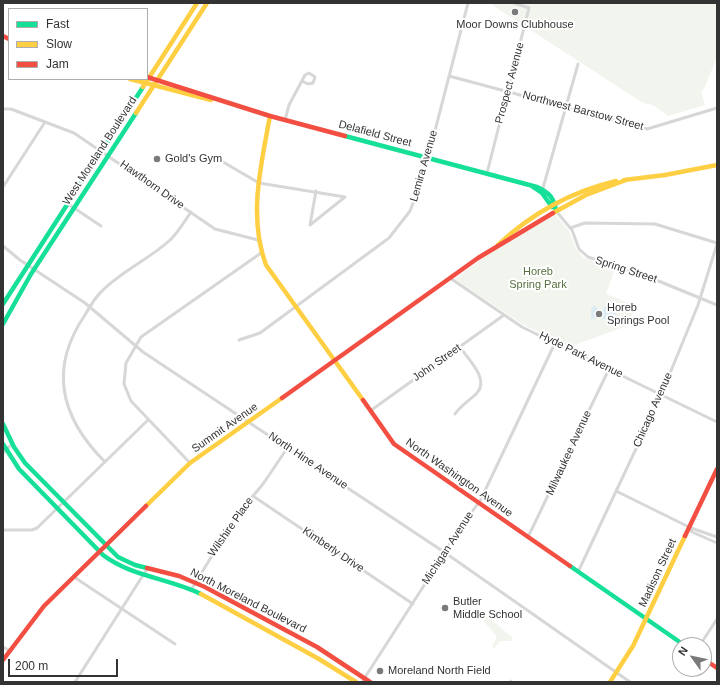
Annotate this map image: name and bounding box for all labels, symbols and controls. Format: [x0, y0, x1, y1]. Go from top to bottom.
marker: Moor Downs Clubhouse [510, 7, 520, 17]
legend [8, 8, 148, 80]
text: Fast [46, 17, 69, 31]
place label: Moor Downs Clubhouse [456, 18, 574, 32]
text: Slow [46, 37, 72, 51]
street label: Prospect Avenue [493, 41, 527, 125]
text: Jam [46, 57, 69, 71]
street label: Northwest Barstow Street [521, 88, 645, 134]
street label: West Moreland Boulevard [60, 94, 140, 208]
street label: Delafield Street [337, 118, 413, 150]
street label: Lemira Avenue [407, 129, 441, 203]
place label: Gold's Gym [165, 152, 222, 166]
marker: Gold's Gym [152, 154, 162, 164]
street label: Hawthorn Drive [117, 158, 187, 212]
street label: Spring Street [593, 254, 659, 286]
park label: Horeb Spring Park [509, 265, 567, 291]
place label: Horeb Springs Pool [607, 301, 669, 327]
marker: Horeb Springs Pool [594, 309, 604, 319]
street label: Hyde Park Avenue [537, 329, 625, 381]
street label: John Street [410, 341, 464, 385]
street label: Chicago Avenue [631, 371, 675, 449]
street label: Summit Avenue [189, 400, 261, 456]
street label: Milwaukee Avenue [544, 408, 594, 498]
street label: North Hine Avenue [266, 430, 350, 492]
street label: North Washington Avenue [403, 436, 515, 520]
street label: Wilshire Place [206, 495, 256, 559]
street label: Michigan Avenue [420, 509, 476, 587]
street label: Kimberly Drive [300, 525, 366, 575]
street label: Madison Street [636, 537, 680, 609]
street label: North Moreland Boulevard [188, 566, 308, 636]
place label: Butler Middle School [453, 595, 522, 621]
marker: Butler Middle School [440, 603, 450, 613]
north arrow [672, 637, 712, 677]
text: N [676, 644, 690, 658]
scale bar [10, 651, 120, 677]
text: 200 m [15, 659, 48, 673]
place label: Moreland North Field [388, 664, 491, 678]
marker: Moreland North Field [375, 666, 385, 676]

